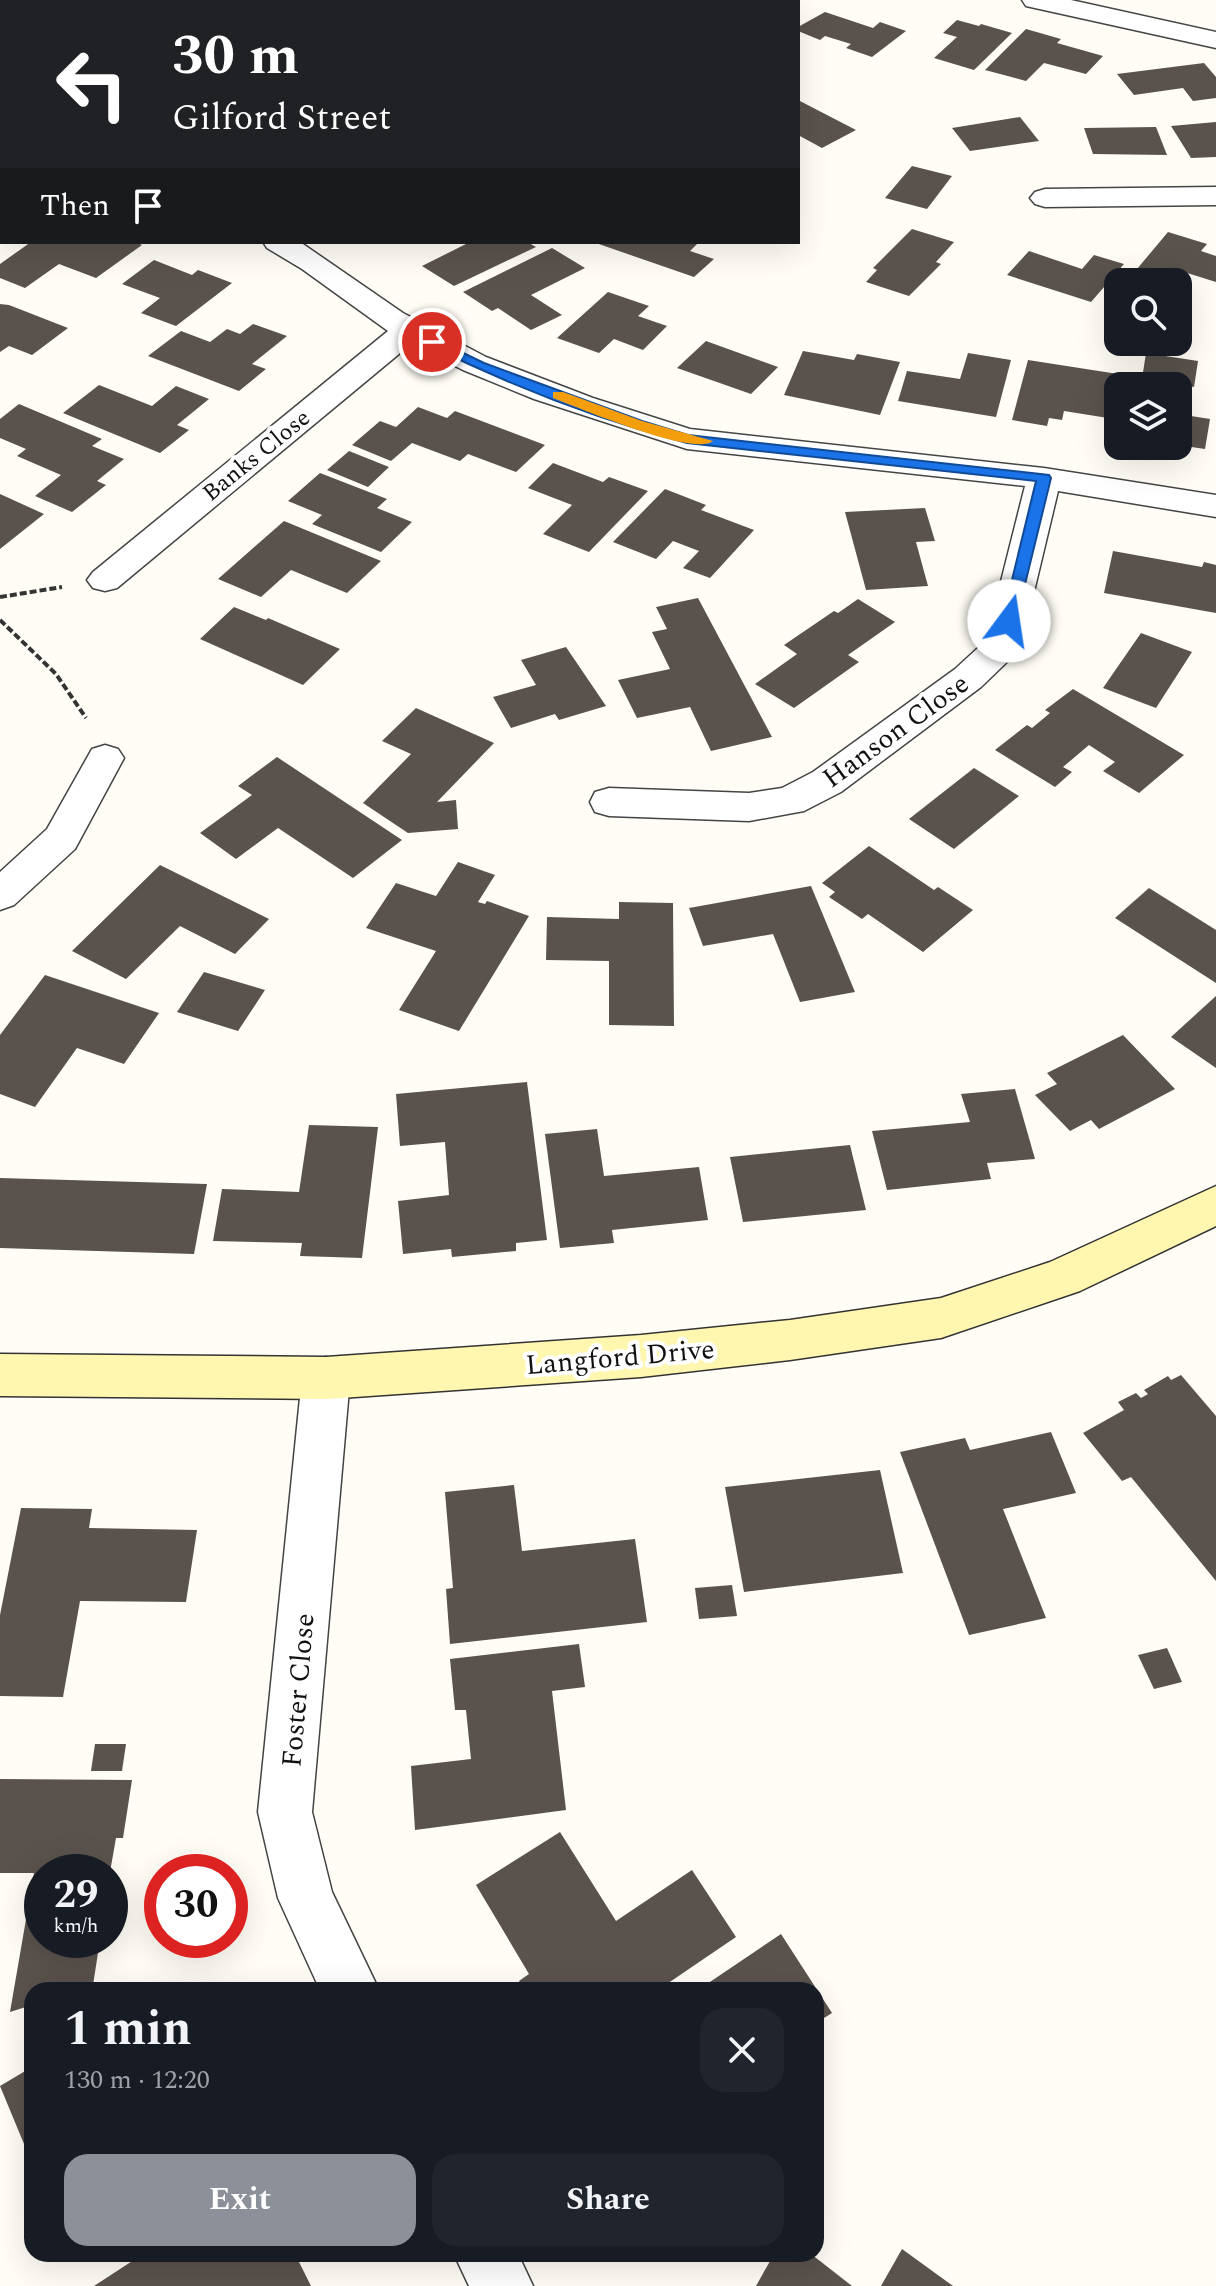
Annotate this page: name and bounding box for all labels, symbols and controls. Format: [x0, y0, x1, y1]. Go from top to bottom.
text: 30 m [172, 14, 299, 99]
icon: left [40, 32, 144, 136]
text: Gilford Street [172, 91, 391, 146]
text: Then [40, 183, 110, 229]
icon: arrive [126, 184, 170, 228]
map controls [1104, 268, 1192, 460]
button: search [1104, 268, 1192, 356]
pin [398, 308, 466, 376]
icon: arrive [410, 320, 454, 364]
button: layers [1104, 372, 1192, 460]
street label: Banks Close [195, 401, 319, 511]
position arrow [967, 579, 1051, 663]
street label: Hanson Close [813, 663, 978, 799]
street label: Langford Drive [524, 1328, 716, 1387]
street label: Foster Close [270, 1611, 327, 1769]
speed limit sign: 30 [144, 1854, 248, 1958]
text: 29 [54, 1865, 98, 1926]
text: km/h [54, 1911, 99, 1941]
text: 1 min [64, 1993, 192, 2066]
button: close [700, 2008, 784, 2092]
text: 130 m · 12:20 [64, 2060, 210, 2100]
button: Exit [64, 2154, 416, 2246]
button: Share [432, 2154, 784, 2246]

